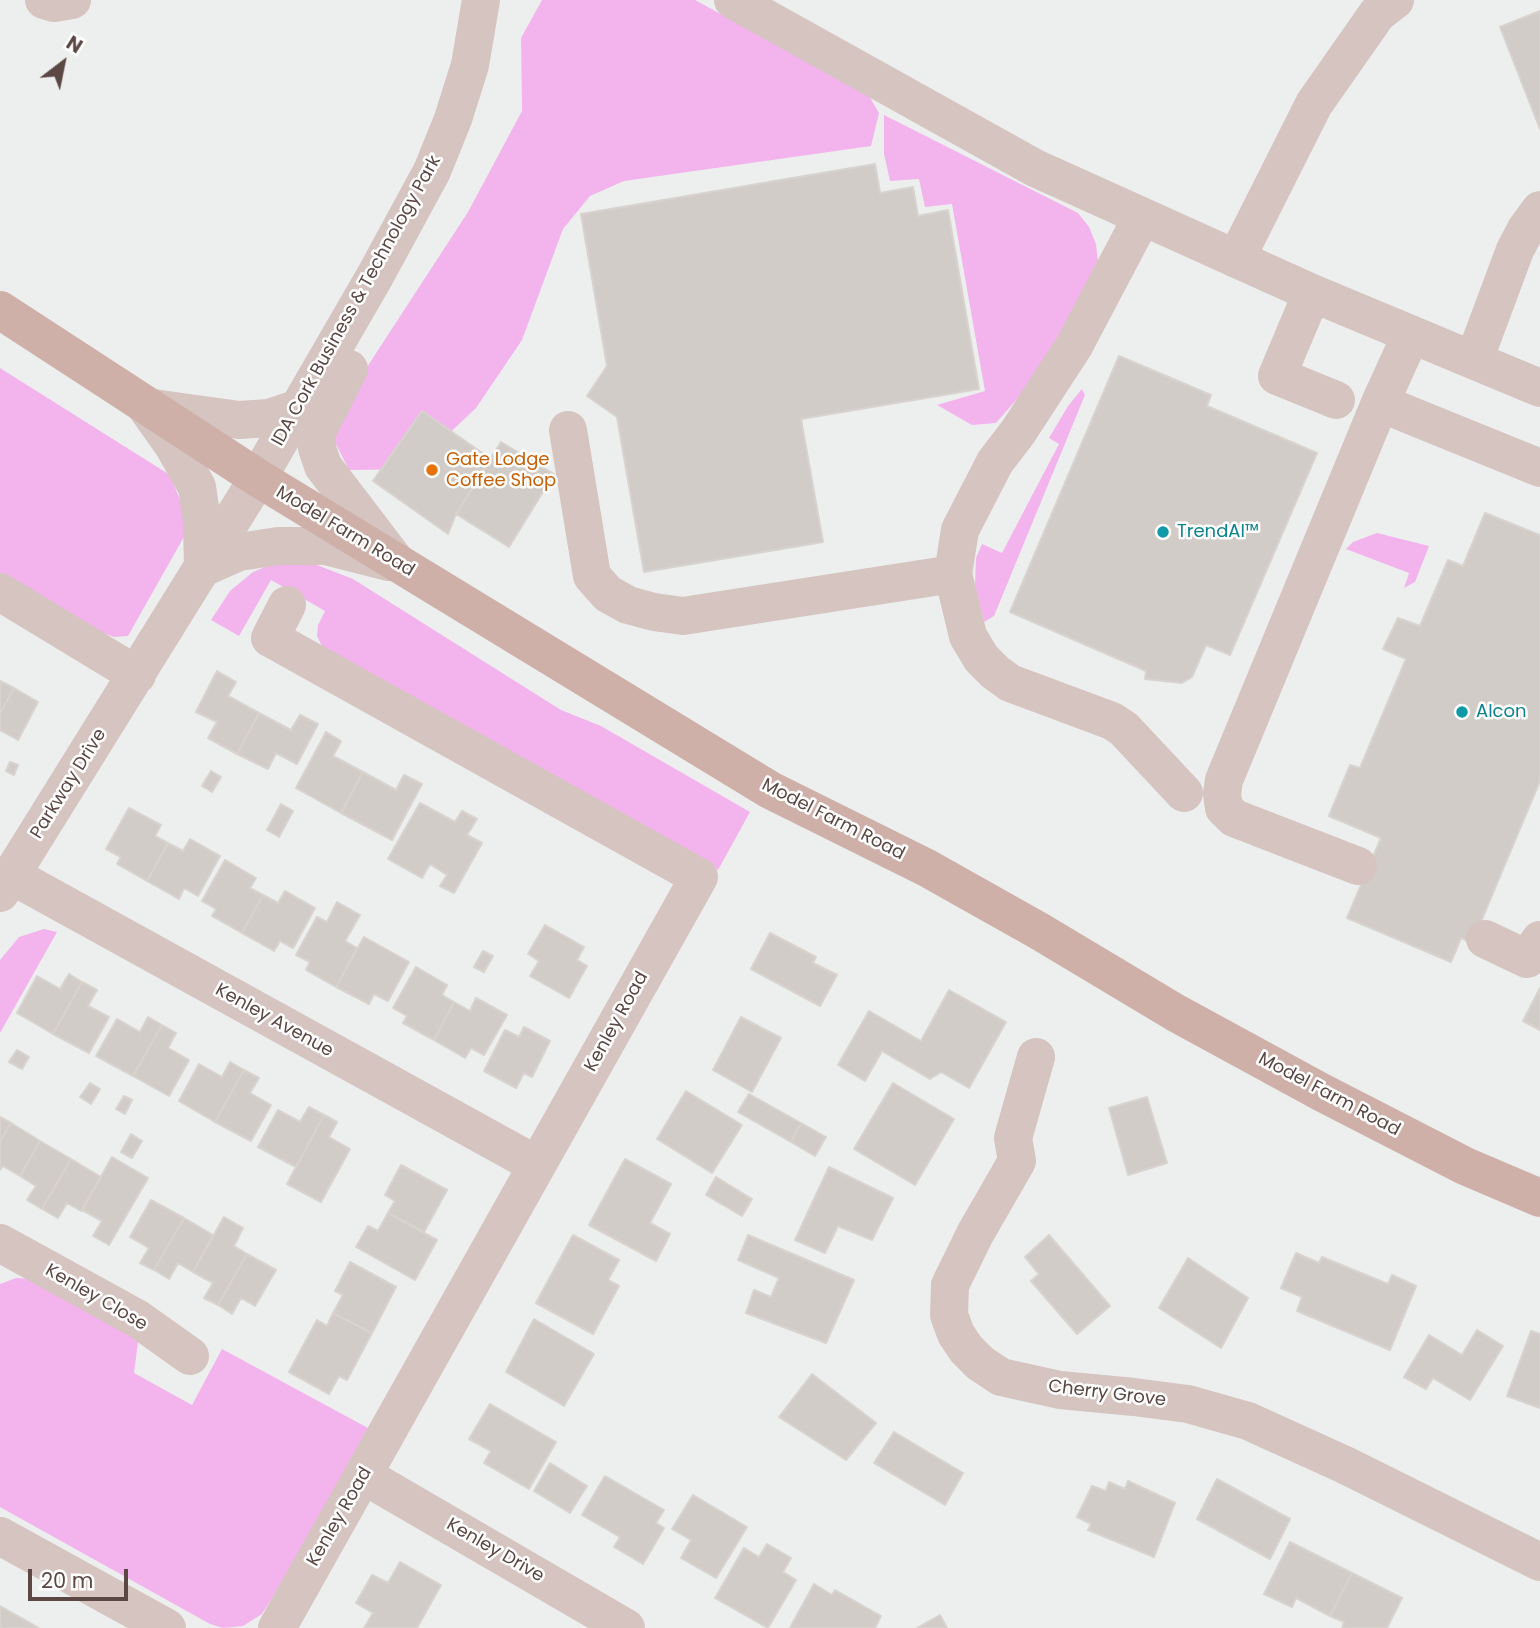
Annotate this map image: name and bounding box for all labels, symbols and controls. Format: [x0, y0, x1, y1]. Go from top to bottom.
north arrow [28, 28, 98, 98]
text: N [61, 30, 88, 60]
street label: IDA Cork Business & Technology Park [268, 152, 446, 450]
place label: Gate Lodge Coffee Shop [446, 449, 556, 491]
marker: Gate Lodge Coffee Shop [424, 462, 440, 478]
street label: Model Farm Road [272, 482, 418, 582]
place label: TrendAI™ [1177, 521, 1259, 543]
marker: TrendAI™ [1155, 524, 1171, 540]
place label: Alcon [1476, 701, 1527, 723]
marker: Alcon [1454, 704, 1470, 720]
street label: Parkway Drive [27, 725, 111, 843]
street label: Model Farm Road [758, 775, 908, 865]
street label: Kenley Road [581, 968, 653, 1076]
street label: Kenley Avenue [211, 980, 337, 1062]
street label: Model Farm Road [1254, 1048, 1404, 1142]
street label: Kenley Close [41, 1260, 151, 1336]
street label: Cherry Grove [1047, 1376, 1167, 1412]
street label: Kenley Road [303, 1464, 377, 1570]
street label: Kenley Drive [442, 1514, 548, 1588]
scale bar [32, 1554, 131, 1598]
text: 20 m [41, 1566, 94, 1595]

